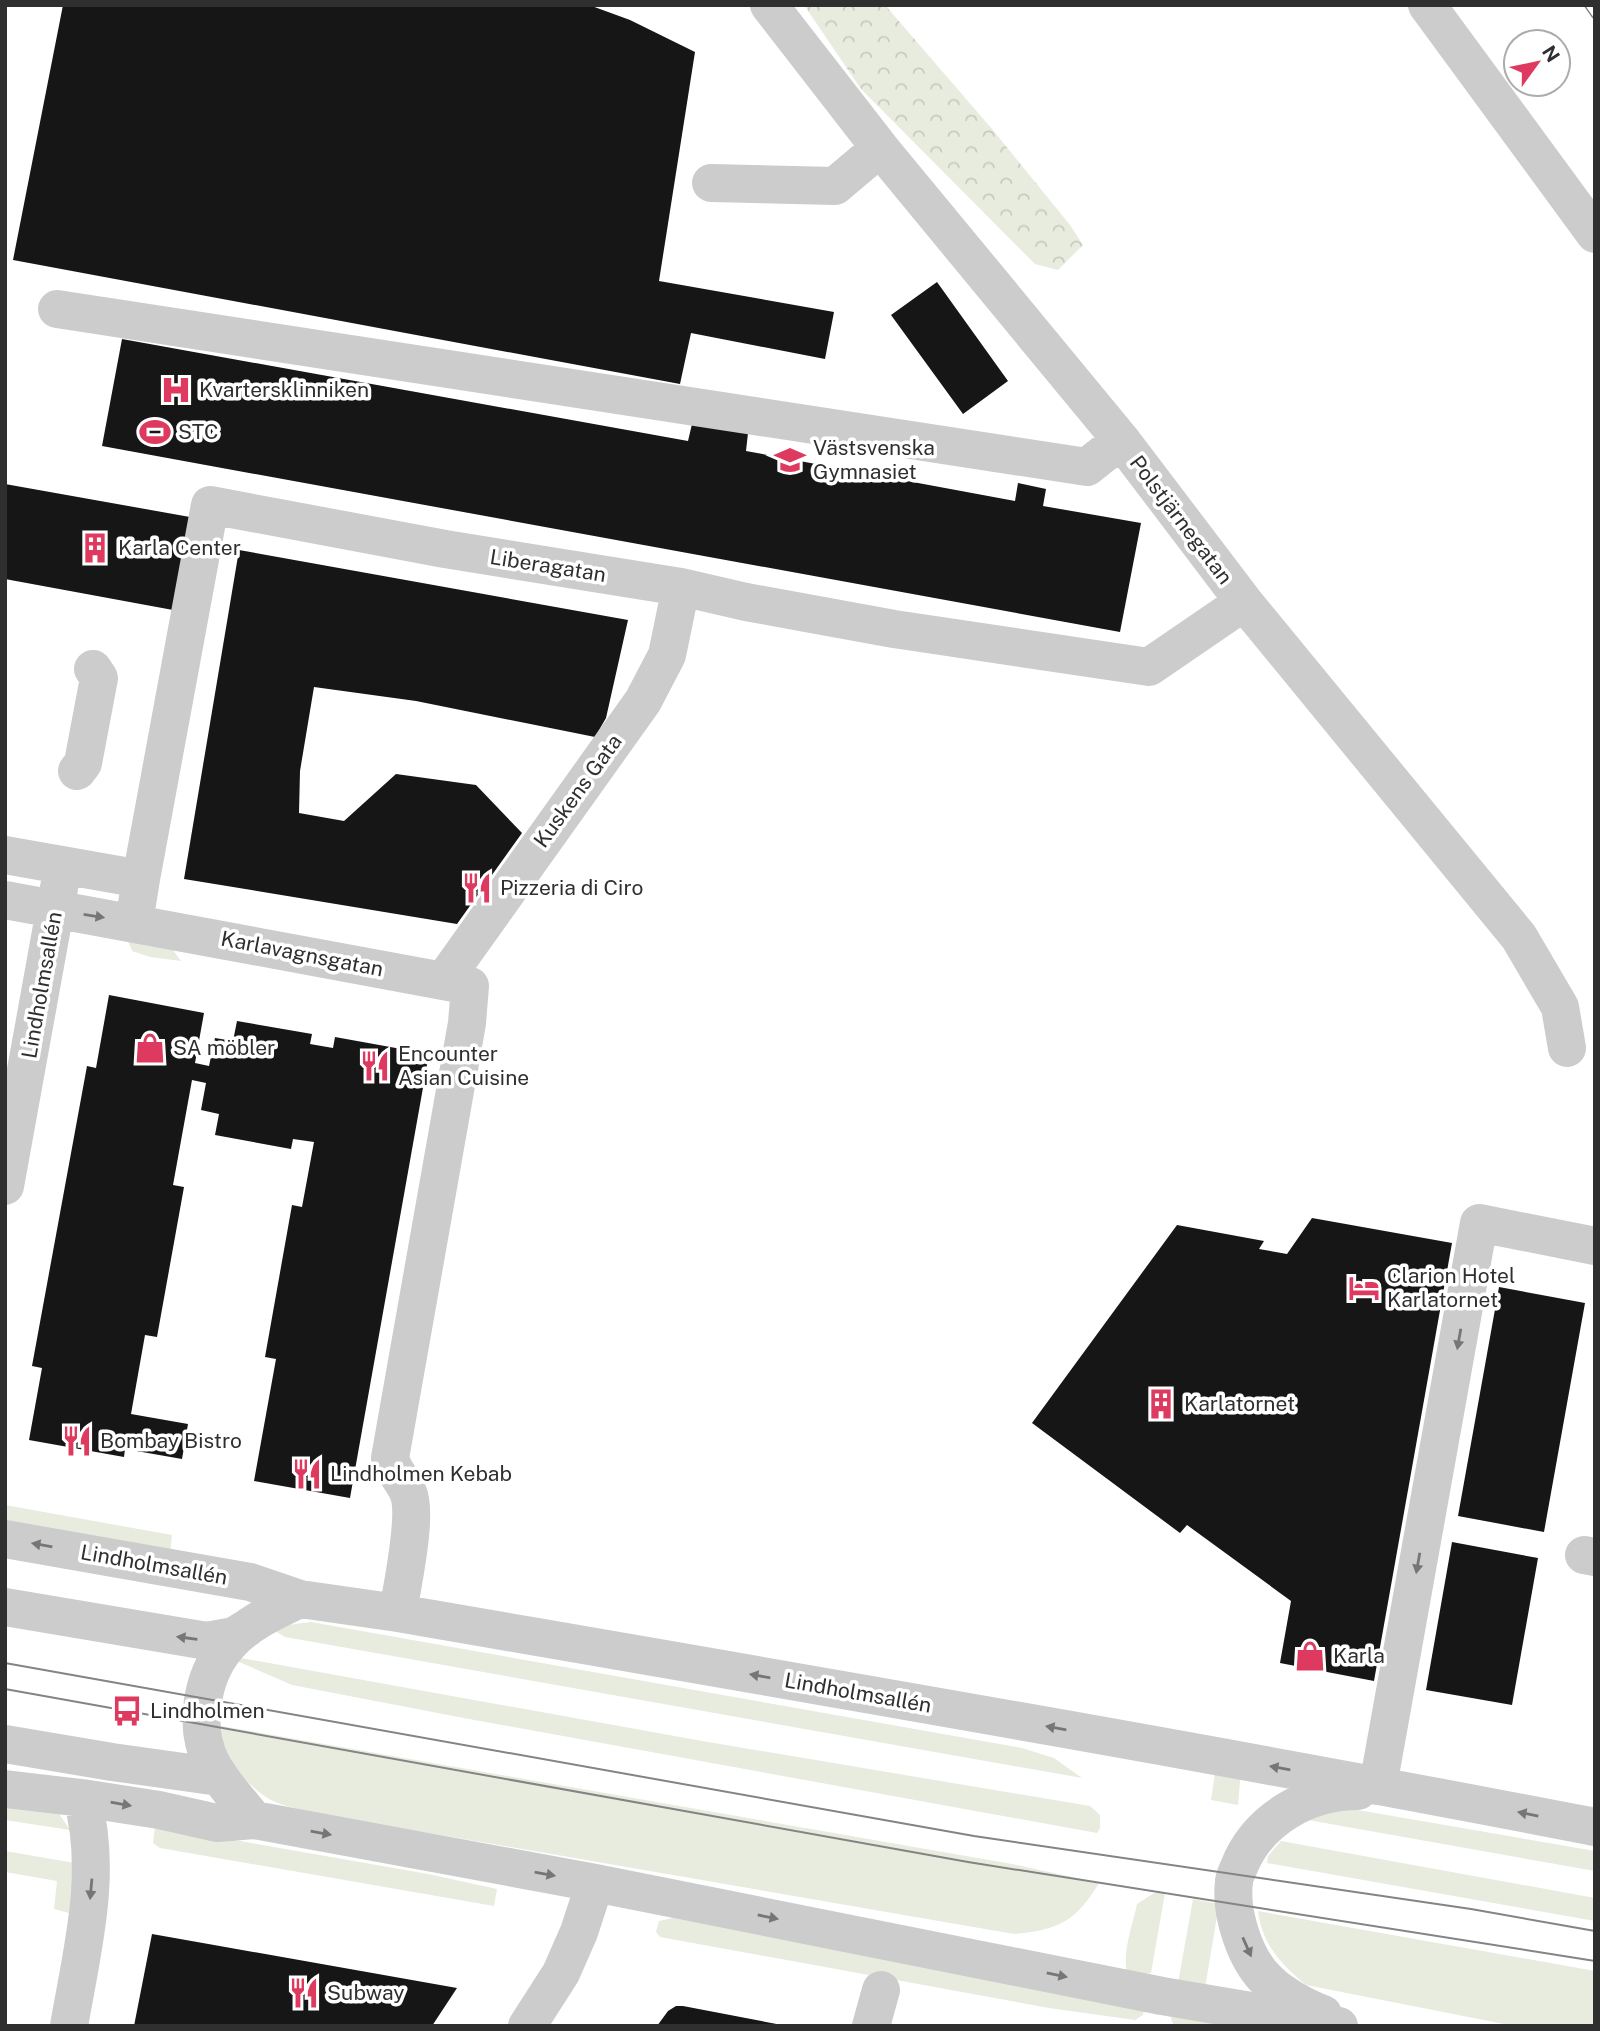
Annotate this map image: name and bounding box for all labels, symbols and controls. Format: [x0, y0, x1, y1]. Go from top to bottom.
north arrow [1502, 28, 1572, 98]
text: N [1538, 42, 1565, 66]
hospital icon: Kvartersklinniken [159, 373, 193, 407]
place label: Kvartersklinniken [199, 377, 369, 402]
sports icon: STC [138, 415, 172, 449]
place label: STC [178, 419, 219, 444]
place label: Västsvenska Gymnasiet [813, 435, 935, 484]
school or university icon: Västsvenska Gymnasiet [773, 443, 807, 477]
street label: Polstjärnegatan [1125, 450, 1238, 589]
building icon: Karla Center [78, 531, 112, 565]
place label: Karla Center [118, 535, 241, 560]
street label: Liberagatan [488, 544, 608, 587]
street label: Kuskens Gata [528, 729, 627, 852]
restaurant icon: Pizzeria di Ciro [460, 871, 494, 905]
place label: Pizzeria di Ciro [500, 875, 643, 900]
street label: Lindholmsallén [16, 910, 67, 1060]
one-way arrow [83, 911, 105, 922]
street label: Karlavagnsgatan [219, 926, 385, 982]
shop icon: SA möbler [133, 1031, 167, 1065]
place label: SA möbler [173, 1035, 275, 1060]
place label: Encounter Asian Cuisine [398, 1041, 529, 1090]
restaurant icon: Encounter Asian Cuisine [358, 1049, 392, 1083]
place label: Clarion Hotel Karlatornet [1387, 1263, 1515, 1312]
hotel icon: Clarion Hotel Karlatornet [1347, 1271, 1381, 1305]
one-way arrow [1453, 1328, 1464, 1350]
building icon: Karlatornet [1144, 1387, 1178, 1421]
place label: Karlatornet [1184, 1391, 1295, 1416]
restaurant icon: Bombay Bistro [60, 1424, 94, 1458]
place label: Bombay Bistro [100, 1428, 242, 1453]
restaurant icon: Lindholmen Kebab [290, 1457, 324, 1491]
place label: Lindholmen Kebab [330, 1461, 512, 1486]
one-way arrow [31, 1539, 53, 1550]
street label: Lindholmsallén [79, 1539, 229, 1590]
one-way arrow [1412, 1552, 1423, 1574]
one-way arrow [176, 1632, 198, 1643]
shop icon: Karla [1293, 1639, 1327, 1673]
place label: Karla [1333, 1643, 1385, 1668]
street label: Lindholmsallén [783, 1667, 933, 1718]
one-way arrow [748, 1670, 770, 1681]
bus stop icon: Lindholmen [110, 1694, 144, 1728]
place label: Lindholmen [150, 1698, 265, 1723]
one-way arrow [1045, 1722, 1067, 1733]
one-way arrow [1269, 1762, 1291, 1773]
one-way arrow [110, 1799, 132, 1810]
one-way arrow [1517, 1808, 1539, 1819]
one-way arrow [310, 1828, 332, 1839]
one-way arrow [534, 1869, 556, 1880]
one-way arrow [85, 1878, 96, 1900]
one-way arrow [757, 1912, 779, 1923]
one-way arrow [1241, 1937, 1253, 1957]
one-way arrow [1046, 1969, 1068, 1980]
restaurant icon: Subway [287, 1976, 321, 2010]
place label: Subway [327, 1980, 404, 2005]

